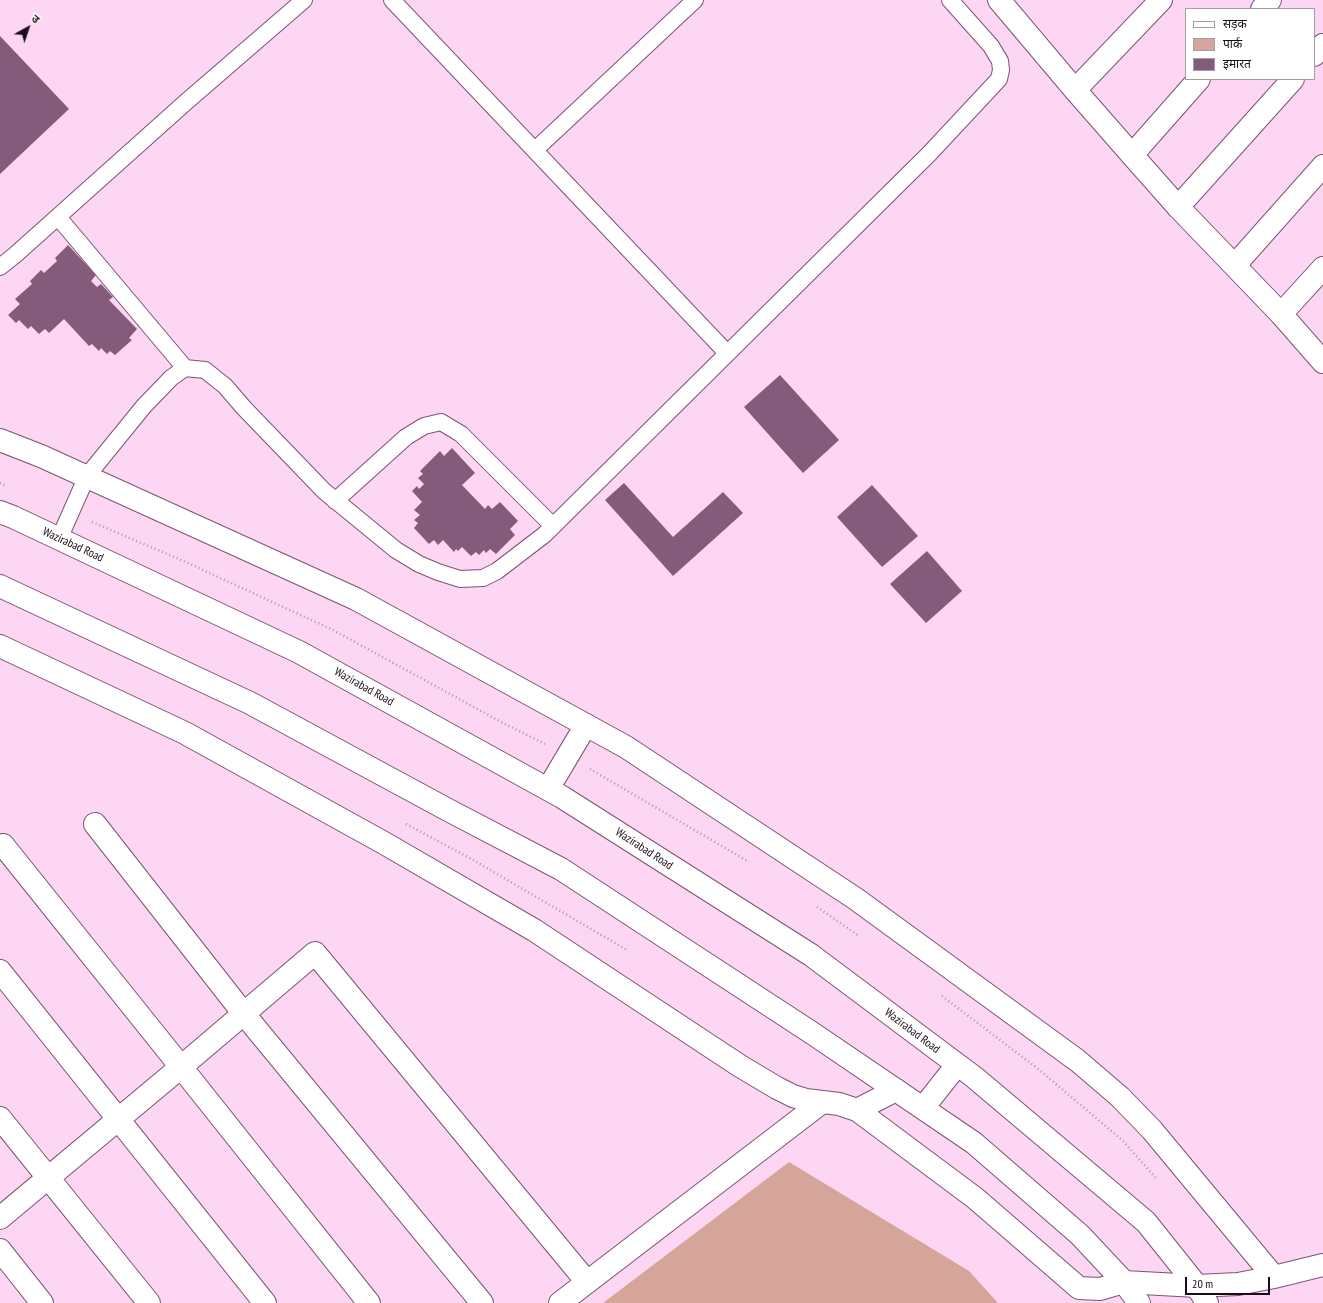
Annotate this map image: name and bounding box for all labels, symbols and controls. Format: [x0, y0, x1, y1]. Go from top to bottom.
north arrow [8, 8, 48, 48]
legend [1185, 8, 1315, 80]
text: उ [29, 11, 43, 26]
text: सड़क [1223, 16, 1247, 31]
text: पार्क [1223, 36, 1242, 51]
text: इमारत [1223, 56, 1251, 71]
street label: Wazirabad Road [40, 525, 106, 565]
street label: Wazirabad Road [332, 665, 396, 709]
street label: Wazirabad Road [613, 825, 675, 873]
street label: Wazirabad Road [881, 1005, 943, 1057]
scale bar [1187, 1269, 1272, 1295]
text: 20 m [1192, 1276, 1213, 1291]

